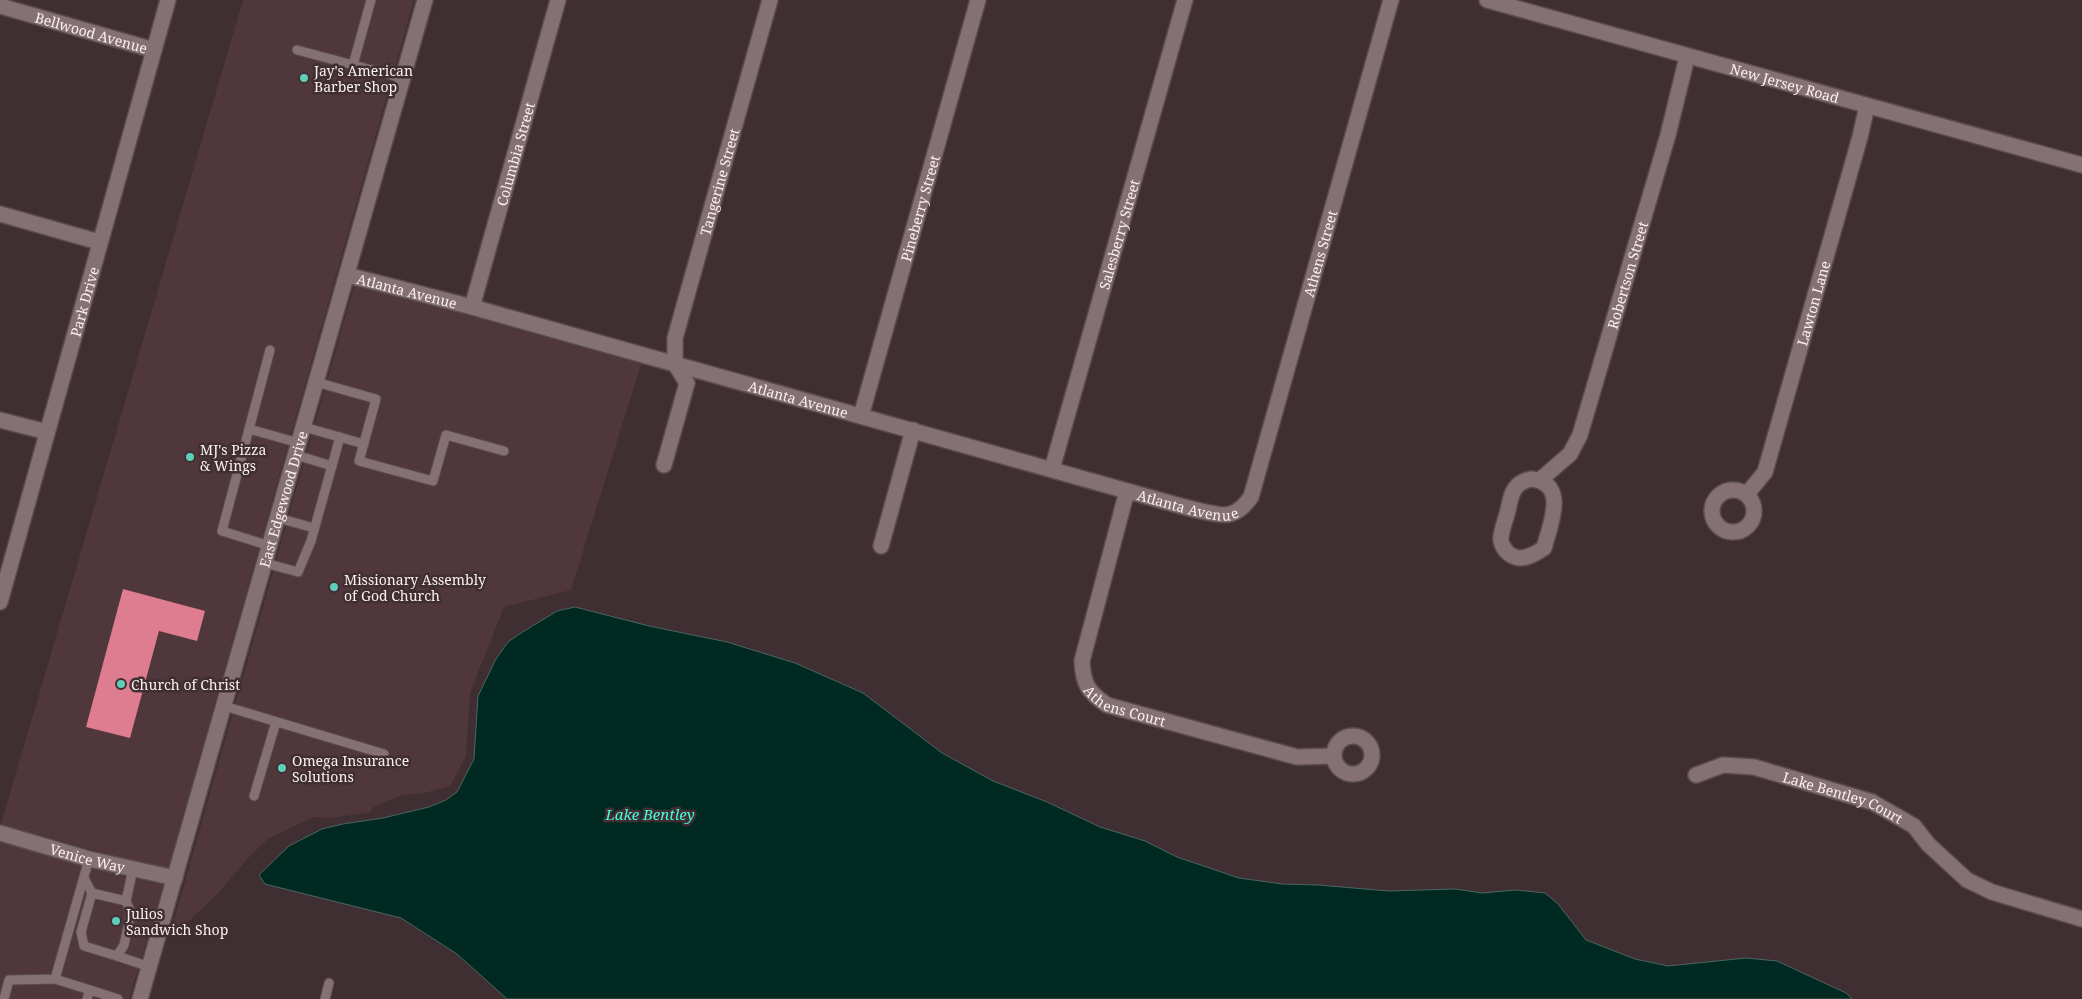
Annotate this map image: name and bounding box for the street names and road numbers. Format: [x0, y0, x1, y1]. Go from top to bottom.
street label: Bellwood Avenue [33, 7, 150, 57]
street label: New Jersey Road [1728, 58, 1842, 107]
street label: Columbia Street [491, 100, 538, 208]
street label: Tangerine Street [695, 126, 743, 237]
street label: Pineberry Street [896, 153, 943, 263]
street label: Salesberry Street [1094, 177, 1143, 292]
street label: Athens Street [1298, 208, 1341, 299]
street label: Robertson Street [1602, 219, 1652, 331]
street label: Lawton Lane [1792, 258, 1834, 348]
street label: Park Drive [65, 264, 103, 339]
street label: Atlanta Avenue [355, 268, 459, 312]
street label: Atlanta Avenue [746, 376, 850, 422]
street label: East Edgewood Drive [254, 428, 311, 569]
street label: Atlanta Avenue [1135, 485, 1241, 524]
street label: Athens Court [1080, 681, 1168, 730]
street label: Lake Bentley Court [1781, 767, 1907, 827]
street label: Venice Way [48, 839, 127, 876]

